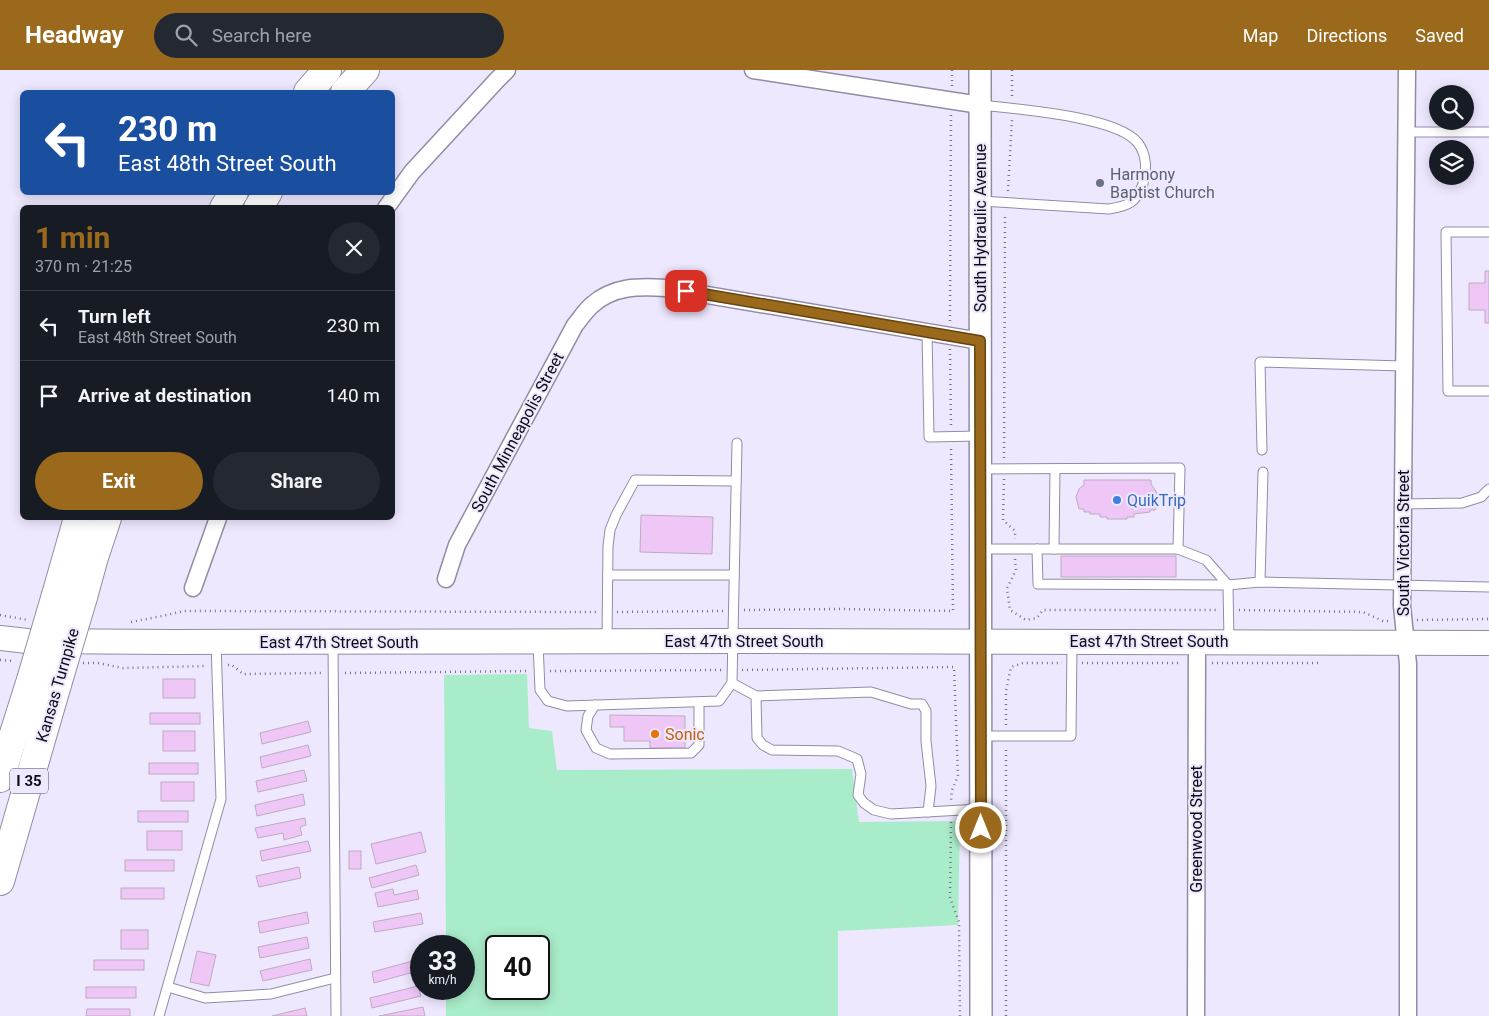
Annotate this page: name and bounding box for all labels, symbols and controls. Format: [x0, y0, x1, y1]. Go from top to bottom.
search box [154, 13, 504, 58]
text: Headway [25, 21, 124, 49]
icon: search [172, 21, 200, 49]
text: Search here [212, 24, 312, 47]
text: Map [1243, 25, 1278, 46]
text: Directions [1306, 25, 1387, 46]
text: Saved [1415, 25, 1464, 46]
map controls [1429, 85, 1474, 185]
button: search [1429, 85, 1474, 130]
text: 230 m [118, 109, 217, 150]
icon: left [35, 110, 100, 175]
button: layers [1429, 140, 1474, 185]
street label: South Hydraulic Avenue [971, 144, 990, 312]
text: East 48th Street South [118, 151, 337, 176]
place label: Harmony Baptist Church [1110, 165, 1215, 202]
marker: Harmony Baptist Church [1094, 177, 1106, 189]
text: 1 min [35, 220, 110, 255]
button: close [328, 222, 380, 274]
text: 370 m · 21:25 [35, 257, 132, 276]
pin [665, 270, 707, 312]
icon: arrive [672, 277, 700, 305]
text: Turn left [78, 305, 151, 328]
icon: left [35, 312, 63, 340]
text: 230 m [327, 314, 380, 337]
text: East 48th Street South [78, 328, 237, 347]
street label: South Minneapolis Street [467, 349, 568, 516]
icon: arrive [35, 382, 63, 410]
text: Arrive at destination [78, 384, 251, 407]
text: 140 m [327, 384, 380, 407]
button: Exit [35, 452, 203, 510]
button: Share [213, 452, 380, 510]
street label: South Victoria Street [1394, 470, 1413, 616]
place label: QuikTrip [1127, 491, 1186, 510]
marker: QuikTrip [1111, 494, 1123, 506]
street label: Kansas Turnpike [32, 626, 83, 744]
street label: East 47th Street South [665, 632, 823, 651]
street label: East 47th Street South [1070, 632, 1228, 651]
street label: East 47th Street South [260, 633, 418, 652]
place label: Sonic [665, 725, 705, 744]
marker: Sonic [649, 728, 661, 740]
street label: Greenwood Street [1187, 765, 1206, 893]
road number: I 35 [10, 768, 48, 794]
position arrow [954, 801, 1006, 853]
speed limit sign: 40 [485, 935, 550, 1000]
text: 33 [428, 947, 457, 976]
text: km/h [428, 973, 457, 987]

